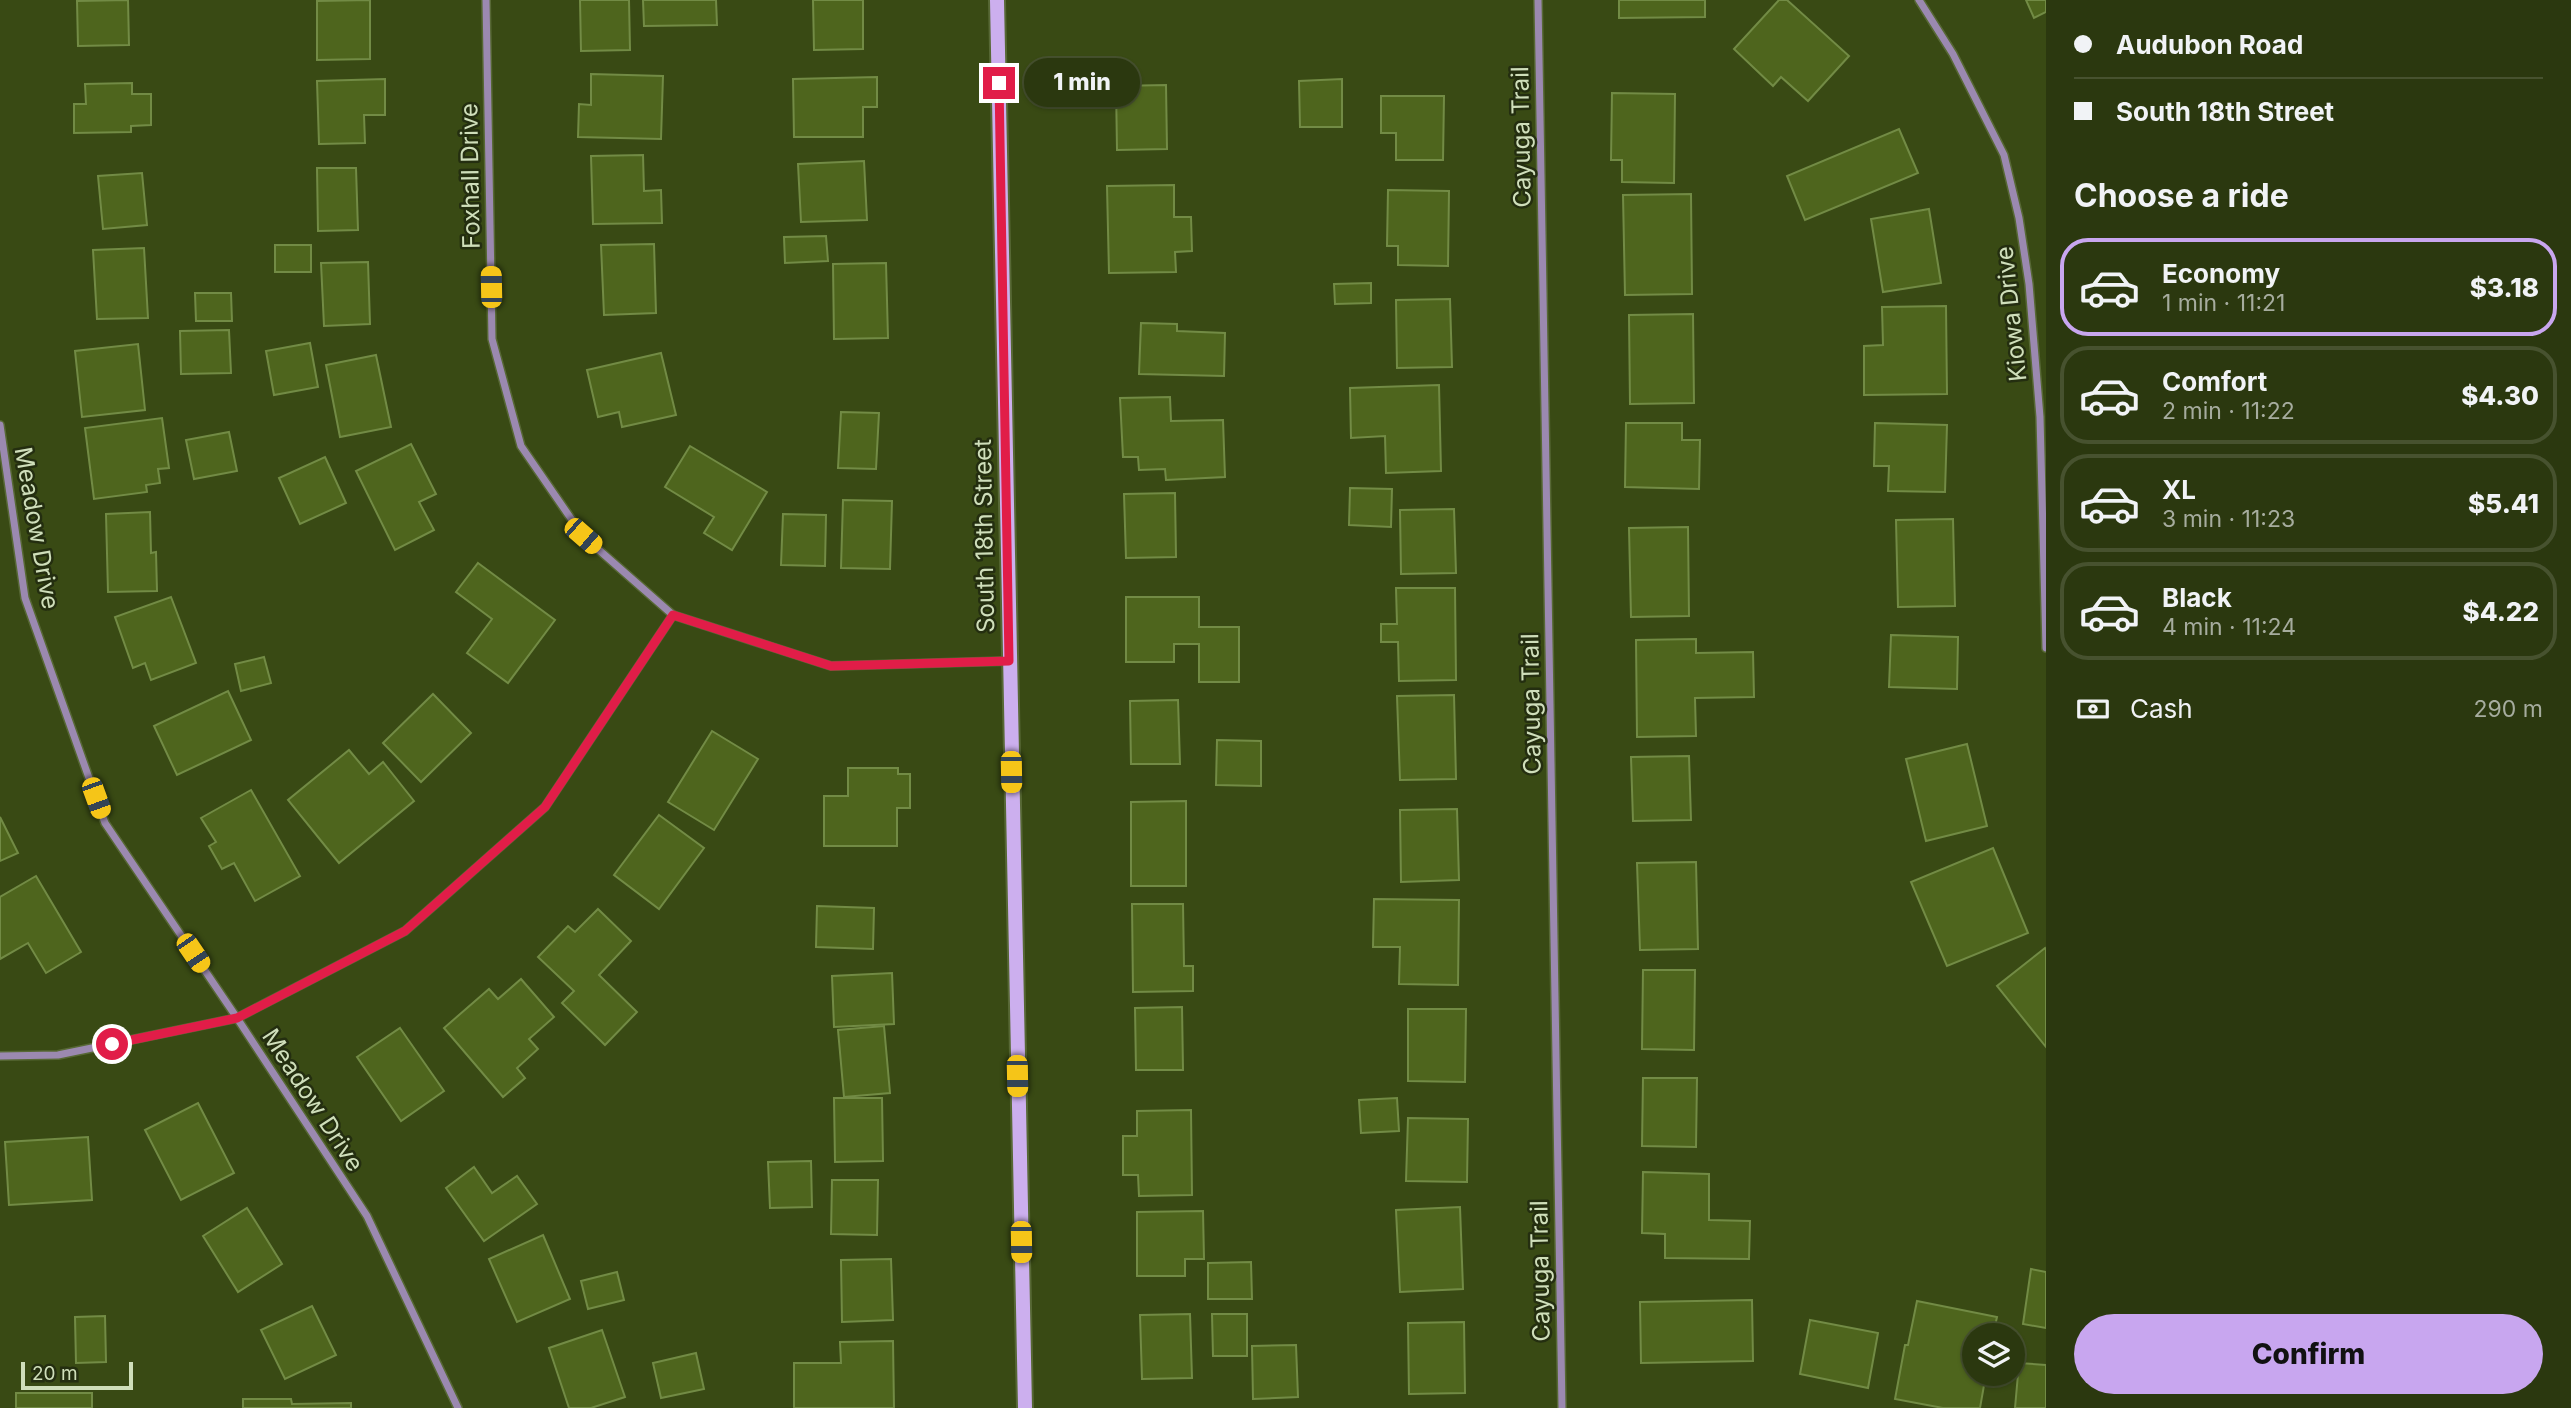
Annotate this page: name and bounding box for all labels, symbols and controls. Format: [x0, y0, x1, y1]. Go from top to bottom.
text: Audubon Road [2116, 29, 2303, 60]
callout: 1 min [1024, 58, 1139, 108]
street label: Cayuga Trail [1505, 66, 1537, 208]
route end [983, 67, 1015, 99]
text: 1 min [1053, 68, 1111, 96]
text: South 18th Street [2116, 96, 2334, 127]
street label: Foxhall Drive [454, 103, 486, 249]
text: Choose a ride [2074, 176, 2289, 215]
street label: Kiowa Drive [1989, 245, 2033, 383]
icon: car [2078, 256, 2141, 319]
text: Economy [2162, 258, 2280, 289]
car [481, 266, 502, 308]
text: $3.18 [2470, 272, 2539, 303]
text: 1 min · 11:21 [2162, 289, 2285, 317]
icon: car [2078, 364, 2141, 427]
text: Comfort [2162, 366, 2267, 397]
text: $4.30 [2461, 380, 2539, 411]
text: 2 min · 11:22 [2162, 397, 2295, 425]
street label: South 18th Street [968, 439, 1000, 633]
street label: Meadow Drive [8, 445, 66, 611]
icon: car [2078, 472, 2141, 535]
text: XL [2162, 474, 2196, 505]
text: $5.41 [2468, 488, 2539, 519]
text: 3 min · 11:23 [2162, 505, 2295, 533]
car [561, 514, 606, 558]
icon: car [2078, 580, 2141, 643]
text: Black [2162, 582, 2232, 613]
text: $4.22 [2462, 596, 2539, 627]
text: 4 min · 11:24 [2162, 613, 2296, 641]
street label: Cayuga Trail [1515, 633, 1547, 775]
icon: cash [2074, 690, 2112, 728]
text: Cash [2130, 693, 2193, 724]
text: 290 m [2474, 695, 2543, 723]
car [1001, 751, 1022, 793]
car [79, 775, 114, 821]
car [173, 930, 214, 976]
street label: Meadow Drive [256, 1023, 370, 1177]
route start [96, 1028, 128, 1060]
car [1007, 1055, 1028, 1097]
street label: Cayuga Trail [1524, 1200, 1556, 1342]
car [1011, 1221, 1032, 1263]
button: Confirm [2074, 1314, 2543, 1394]
map controls [1962, 1323, 2025, 1386]
button: layers [1962, 1323, 2025, 1386]
scale bar [21, 1359, 133, 1391]
text: 20 m [32, 1362, 78, 1385]

